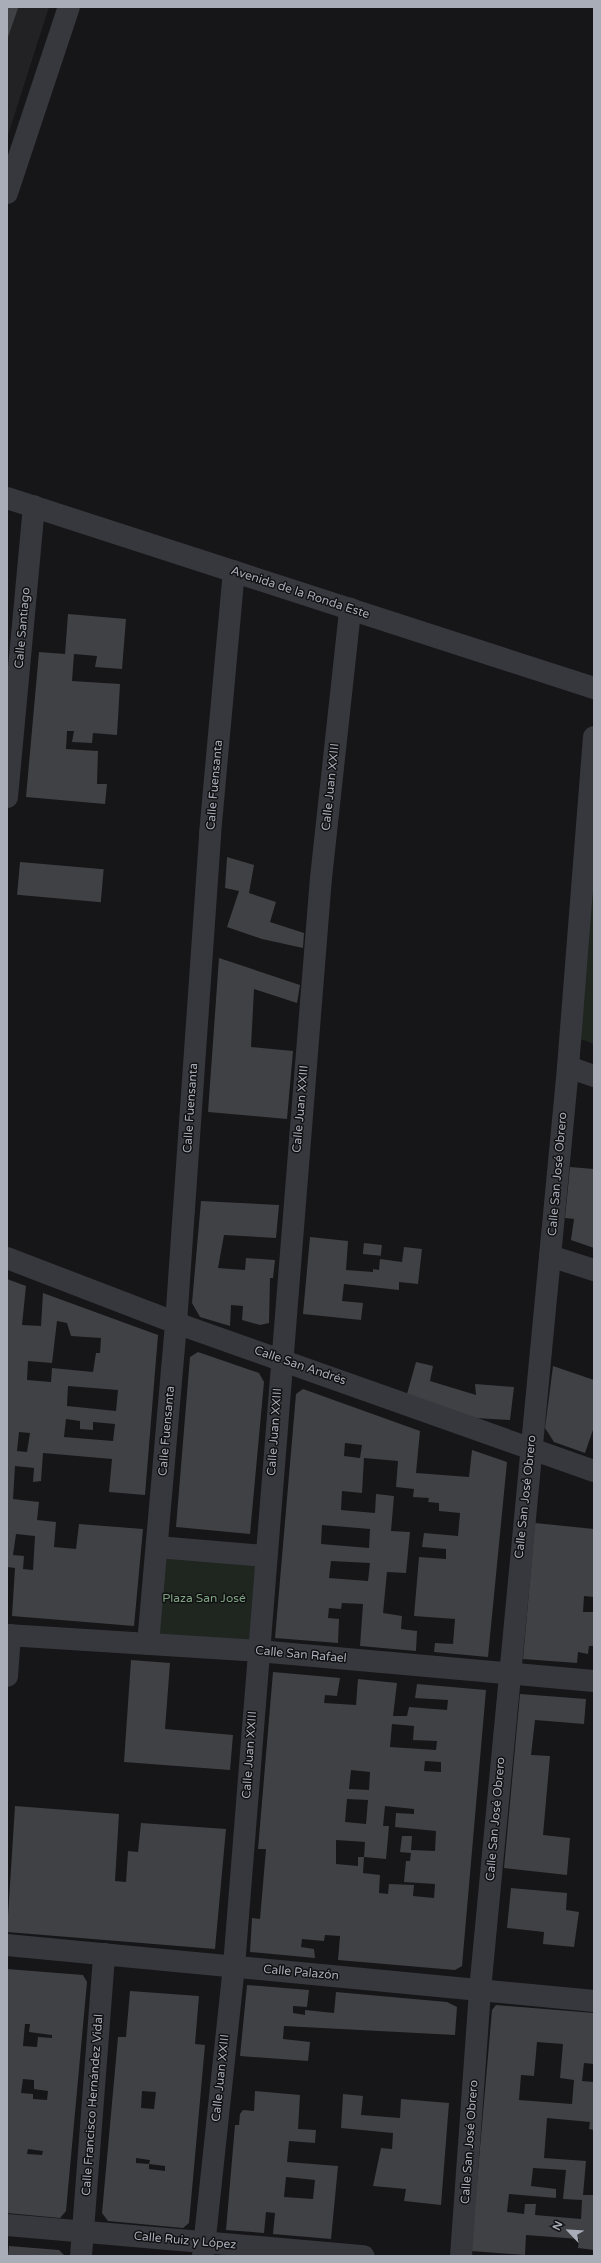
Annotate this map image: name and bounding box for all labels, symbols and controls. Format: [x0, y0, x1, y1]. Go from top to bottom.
street label: Avenida de la Ronda Este [229, 564, 371, 622]
street label: Calle Santiago [12, 587, 34, 669]
street label: Calle Fuensanta [204, 739, 226, 831]
street label: Calle Juan XXIII [319, 743, 343, 831]
street label: Calle Fuensanta [181, 1062, 201, 1154]
street label: Calle Juan XXIII [290, 1065, 312, 1153]
street label: Calle San José Obrero [545, 1111, 571, 1237]
street label: Calle San Andrés [252, 1344, 348, 1388]
street label: Calle Fuensanta [156, 1385, 178, 1477]
street label: Calle Juan XXIII [265, 1388, 285, 1476]
street label: Calle San José Obrero [512, 1434, 540, 1560]
park label: Plaza San José [162, 1592, 246, 1606]
street label: Calle San Rafael [255, 1644, 347, 1666]
street label: Calle Juan XXIII [240, 1711, 260, 1799]
street label: Calle San José Obrero [483, 1756, 509, 1882]
street label: Calle Palazón [263, 1963, 339, 1983]
street label: Calle Francisco Hernández Vidal [79, 2014, 107, 2196]
street label: Calle Juan XXIII [209, 2034, 233, 2122]
street label: Calle San José Obrero [458, 2080, 482, 2204]
north arrow [549, 2211, 589, 2251]
text: N [550, 2219, 565, 2232]
street label: Calle Ruiz y López [133, 2229, 237, 2253]

